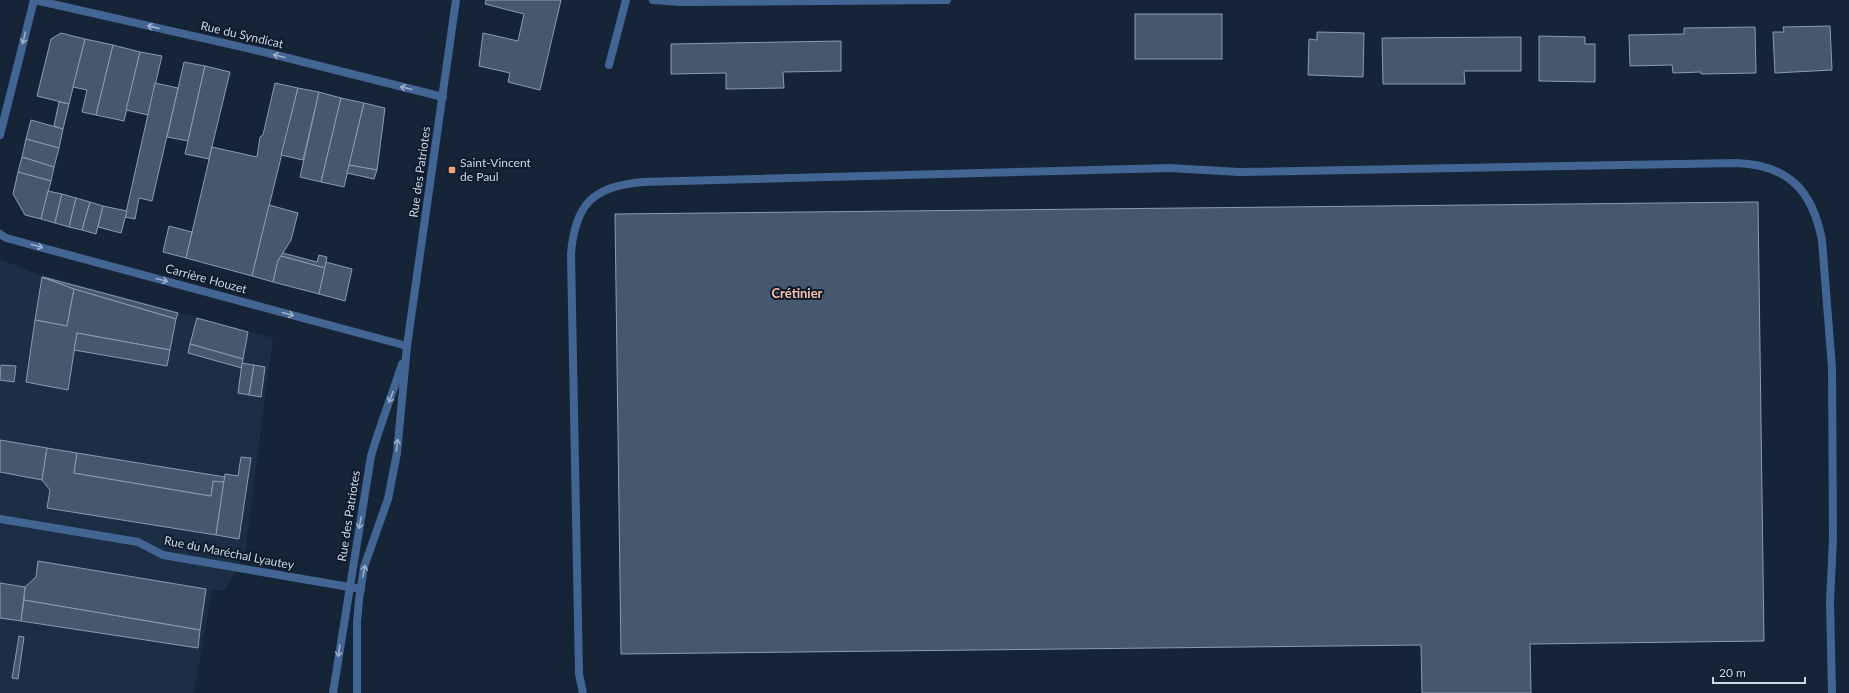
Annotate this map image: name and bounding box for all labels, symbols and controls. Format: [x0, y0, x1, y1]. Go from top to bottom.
street label: Rue du Syndicat [199, 18, 286, 51]
one-way arrow [147, 22, 160, 30]
one-way arrow [20, 31, 28, 44]
one-way arrow [273, 52, 286, 59]
one-way arrow [399, 83, 412, 91]
street label: Rue des Patriotes [406, 126, 433, 218]
place label: Saint-Vincent de Paul [460, 155, 532, 184]
marker: Saint-Vincent de Paul [447, 165, 457, 175]
one-way arrow [30, 243, 43, 250]
street label: Carrière Houzet [164, 260, 249, 297]
one-way arrow [156, 277, 169, 284]
district label: Crétinier [772, 285, 823, 301]
one-way arrow [281, 311, 294, 318]
one-way arrow [387, 391, 395, 403]
one-way arrow [394, 439, 401, 452]
street label: Rue des Patriotes [334, 469, 363, 562]
one-way arrow [356, 516, 364, 529]
street label: Rue du Maréchal Lyautey [163, 533, 296, 573]
one-way arrow [360, 564, 368, 577]
one-way arrow [335, 644, 343, 657]
scale bar [1713, 659, 1805, 685]
text: 20 m [1719, 665, 1746, 680]

